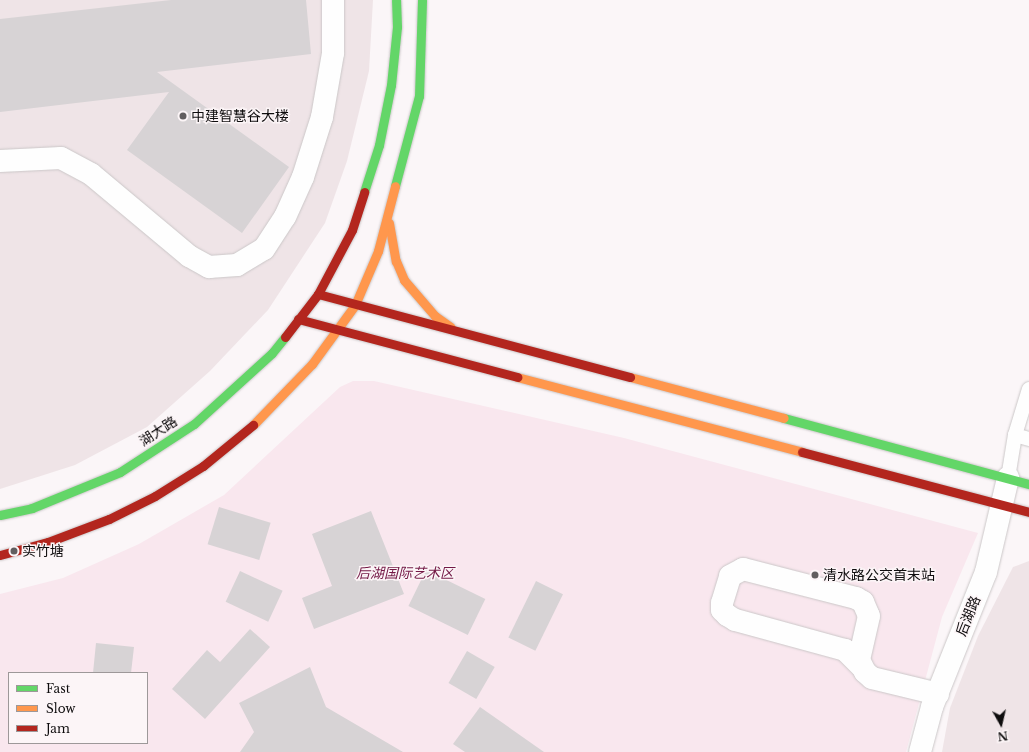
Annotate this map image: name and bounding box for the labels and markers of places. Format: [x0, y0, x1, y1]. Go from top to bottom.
place label: 中建智慧谷大楼 [191, 108, 289, 124]
marker: 中建智慧谷大楼 [178, 111, 188, 121]
place label: 实竹塘 [22, 543, 64, 559]
marker: 实竹塘 [9, 546, 19, 556]
place label: 清水路公交首末站 [823, 567, 935, 583]
marker: 清水路公交首末站 [810, 570, 820, 580]

